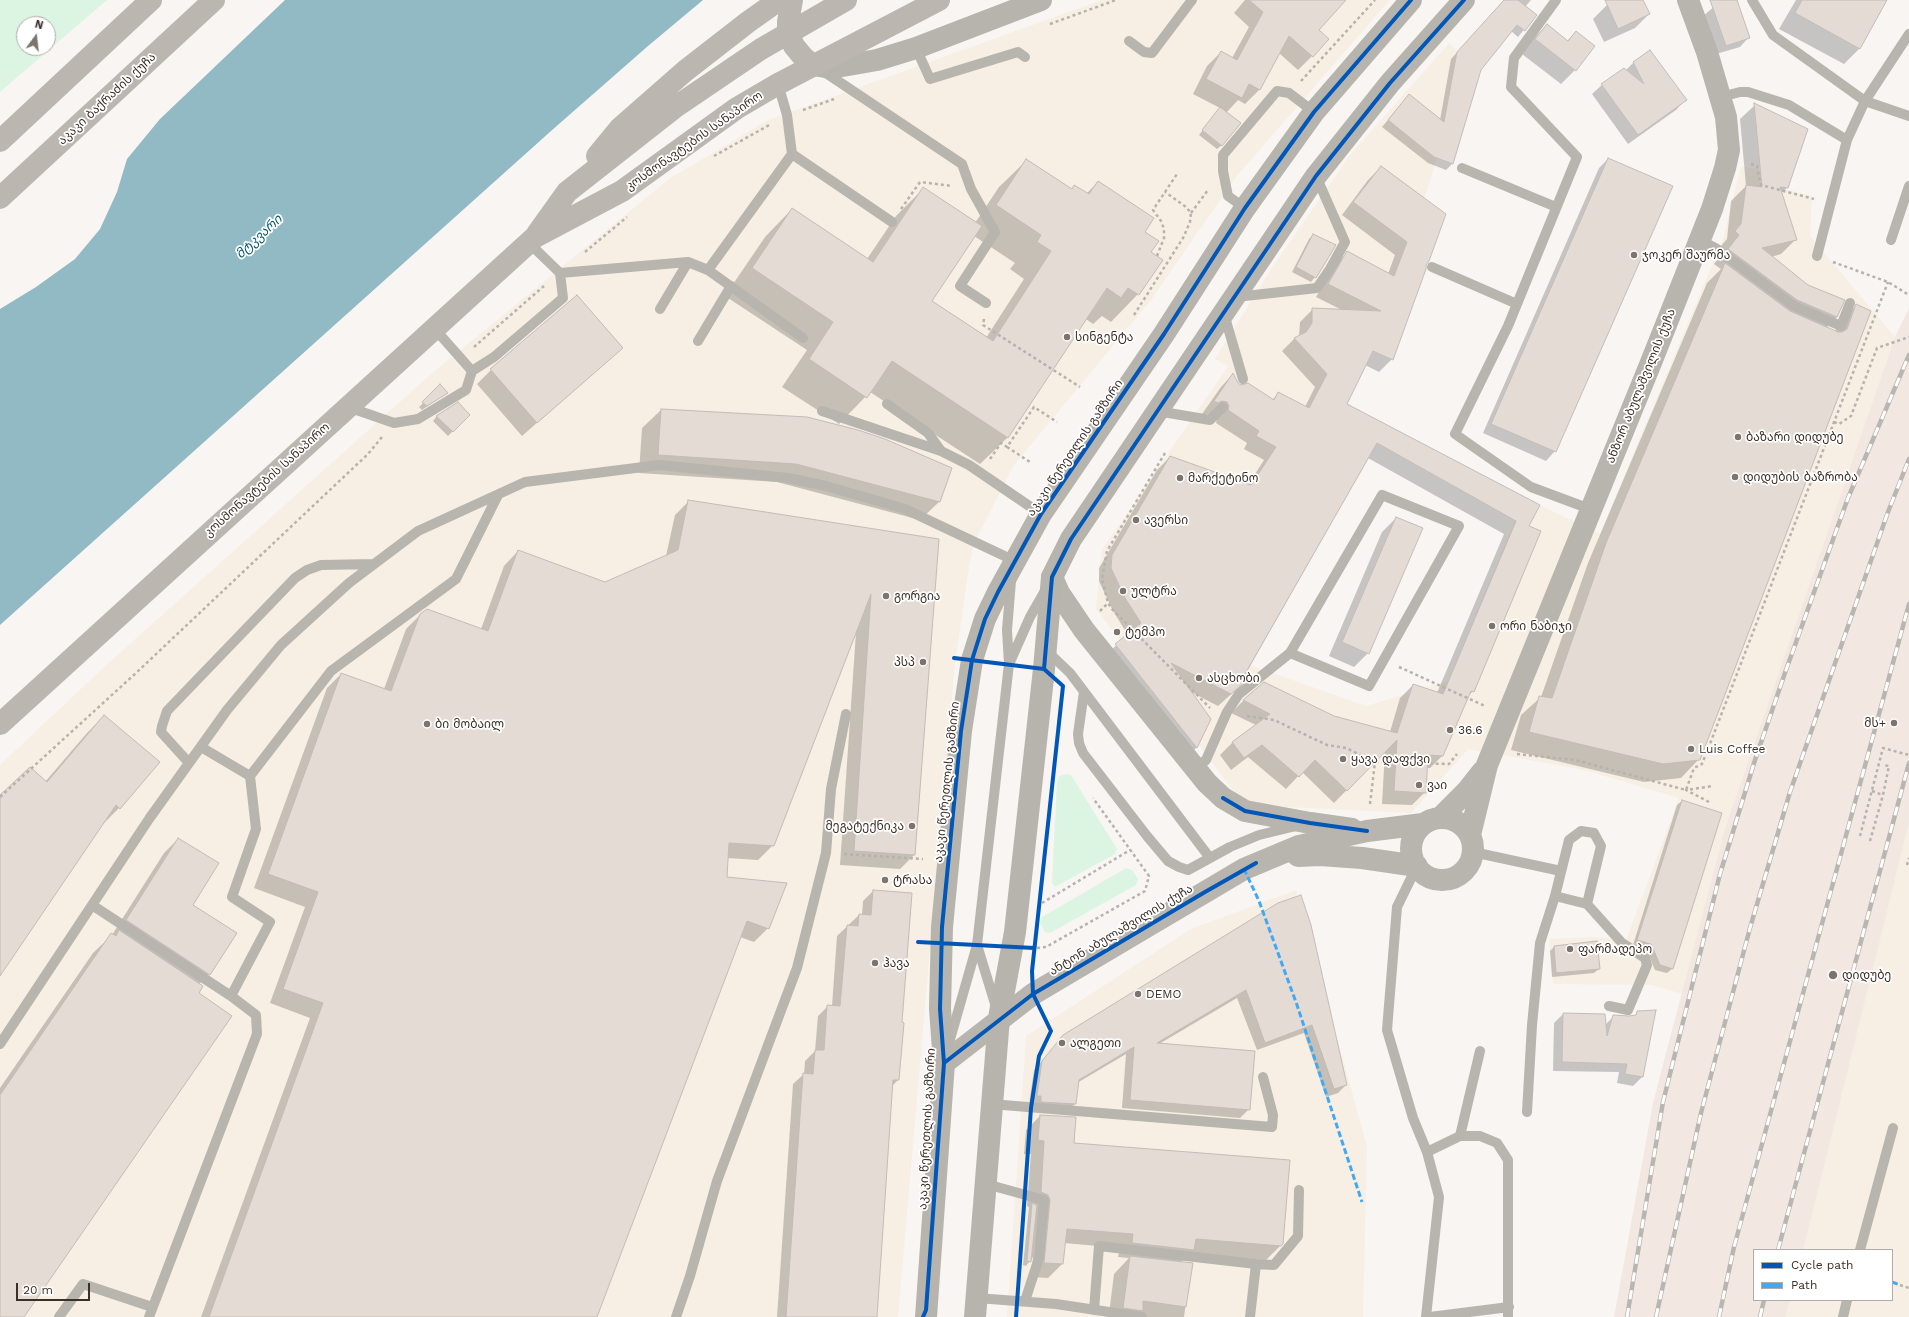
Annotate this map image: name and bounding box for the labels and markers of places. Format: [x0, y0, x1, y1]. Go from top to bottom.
place label: ჯოკერ შაურმა [1642, 248, 1730, 262]
marker: ჯოკერ შაურმა [1629, 250, 1639, 260]
place label: სინგენტა [1075, 330, 1133, 344]
marker: სინგენტა [1062, 332, 1072, 342]
place label: ბაზარი დიდუბე [1746, 430, 1844, 444]
marker: ბაზარი დიდუბე [1733, 432, 1743, 442]
place label: დიდუბის ბაზრობა [1743, 470, 1858, 484]
place label: მარქეტინო [1188, 471, 1258, 485]
marker: დიდუბის ბაზრობა [1730, 472, 1740, 482]
marker: მარქეტინო [1175, 473, 1185, 483]
place label: ავერსი [1144, 513, 1188, 527]
marker: ავერსი [1131, 515, 1141, 525]
place label: ულტრა [1131, 584, 1177, 598]
marker: ულტრა [1118, 586, 1128, 596]
place label: გორგია [894, 589, 940, 603]
marker: გორგია [881, 591, 891, 601]
place label: ორი ნაბიჯი [1500, 619, 1572, 633]
marker: ორი ნაბიჯი [1487, 621, 1497, 631]
place label: ტემპო [1125, 625, 1165, 639]
marker: ტემპო [1112, 627, 1122, 637]
place label: პსპ [894, 655, 915, 669]
marker: პსპ [918, 657, 928, 667]
place label: ასცხობი [1207, 671, 1260, 685]
marker: ასცხობი [1194, 673, 1204, 683]
place label: მს+ [1864, 716, 1886, 730]
place label: ბი მობაილ [435, 717, 504, 731]
marker: მს+ [1889, 718, 1899, 728]
marker: ბი მობაილ [422, 719, 432, 729]
place label: 36.6 [1458, 723, 1483, 737]
marker: 36.6 [1445, 725, 1455, 735]
place label: Luis Coffee [1699, 742, 1765, 756]
marker: Luis Coffee [1686, 744, 1696, 754]
place label: ყავა დაფქვი [1351, 752, 1430, 766]
marker: ყავა დაფქვი [1338, 754, 1348, 764]
place label: ვაი [1427, 778, 1447, 792]
marker: ვაი [1414, 780, 1424, 790]
place label: მეგატექნიკა [826, 819, 904, 833]
marker: მეგატექნიკა [907, 821, 917, 831]
place label: ტრასა [893, 873, 932, 887]
marker: ტრასა [880, 875, 890, 885]
place label: ფარმადეპო [1578, 942, 1652, 956]
marker: ფარმადეპო [1565, 944, 1575, 954]
place label: ჰავა [883, 956, 909, 970]
marker: ჰავა [870, 958, 880, 968]
place label: დიდუბე [1842, 968, 1891, 982]
marker: დიდუბე [1827, 969, 1839, 981]
place label: DEMO [1146, 987, 1182, 1001]
marker: DEMO [1133, 989, 1143, 999]
place label: ალგეთი [1070, 1036, 1121, 1050]
marker: ალგეთი [1057, 1038, 1067, 1048]

